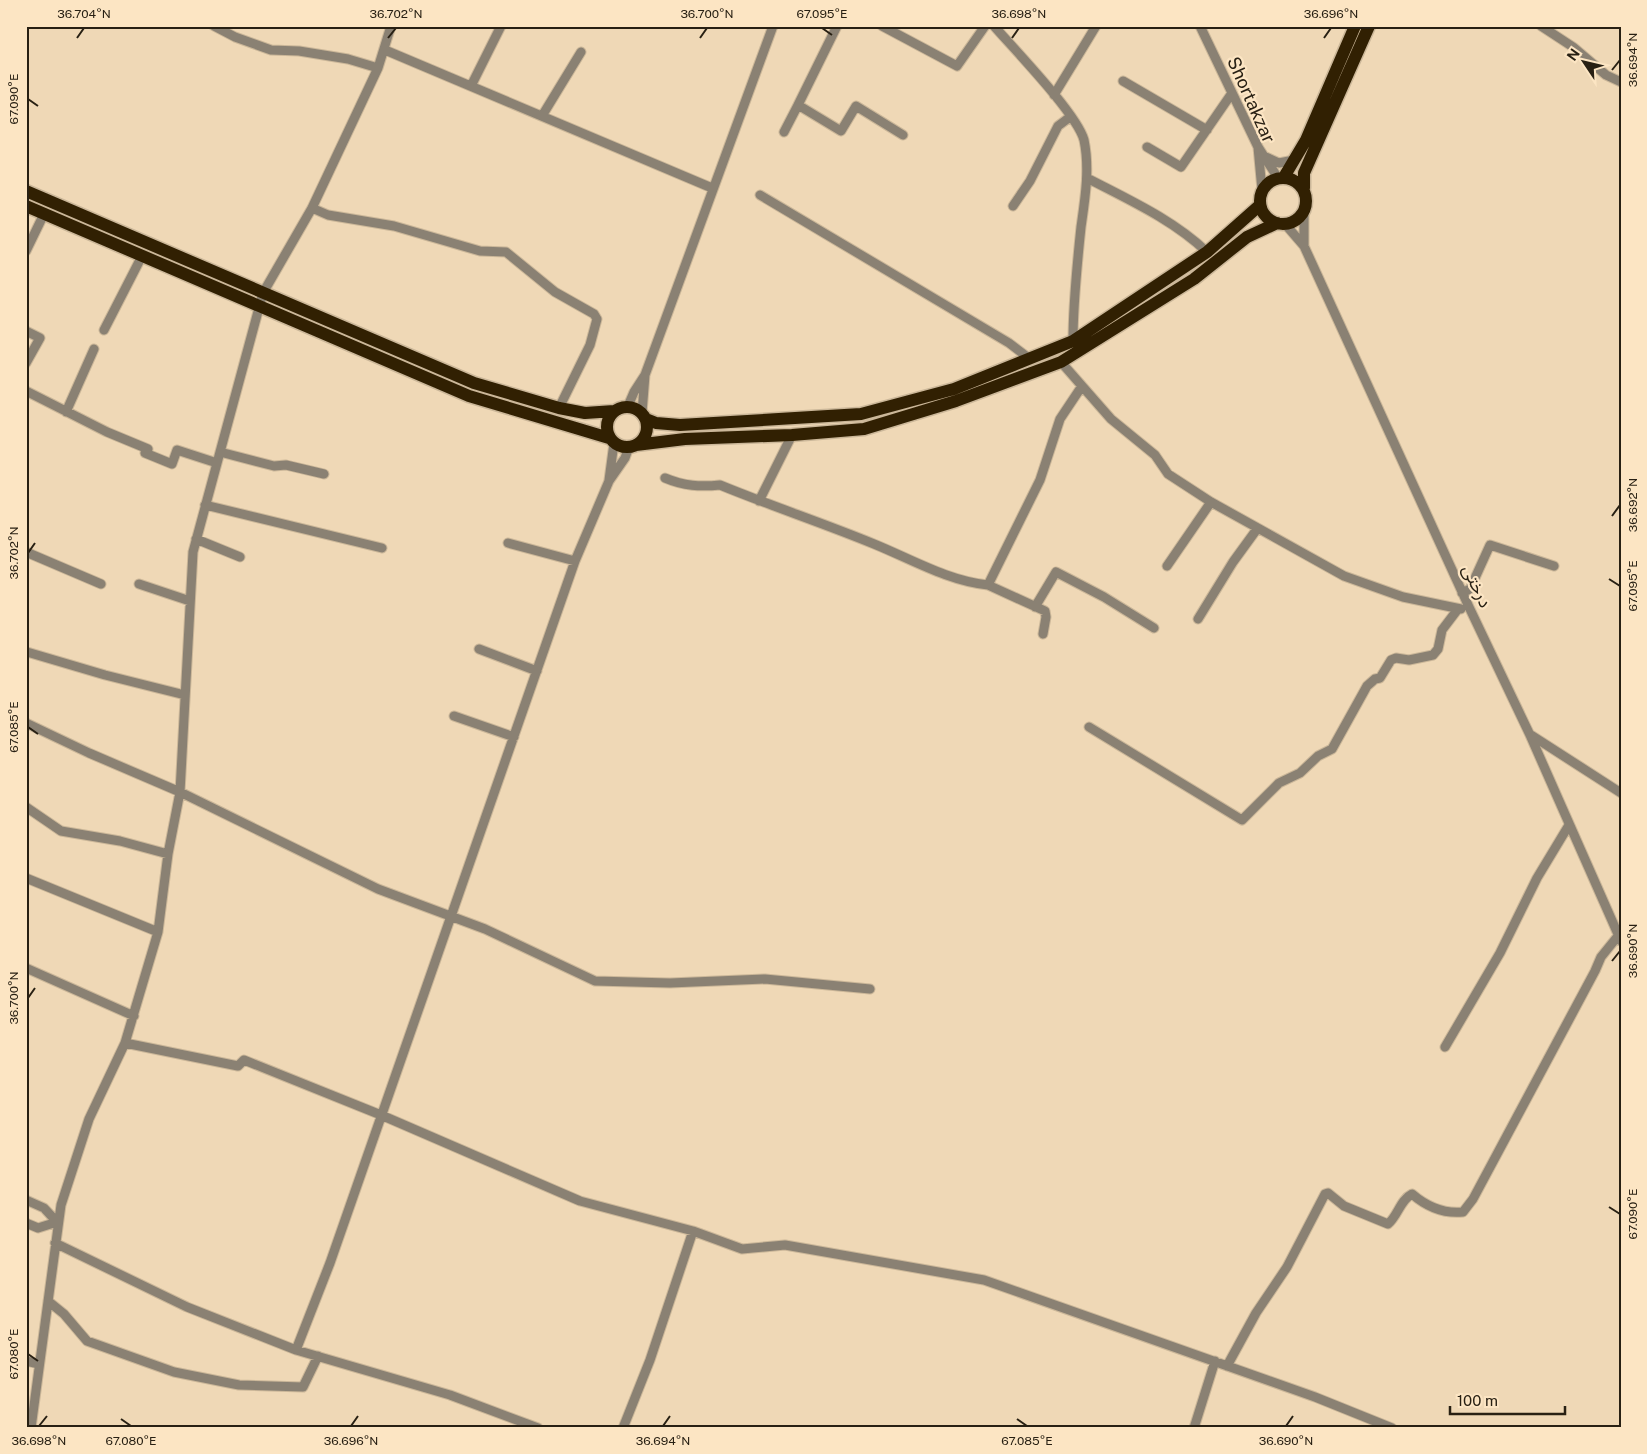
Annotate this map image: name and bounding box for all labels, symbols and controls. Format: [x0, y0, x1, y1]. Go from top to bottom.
text: 36.704°N [57, 7, 111, 21]
text: 36.702°N [369, 7, 423, 21]
text: 36.700°N [680, 7, 734, 21]
text: 67.095°E [796, 7, 848, 21]
text: 36.698°N [992, 7, 1046, 21]
text: 36.696°N [1304, 7, 1358, 21]
text: 36.694°N [1626, 33, 1640, 87]
north arrow [1560, 38, 1610, 88]
text: N [1564, 45, 1583, 64]
street label: Shortakzar [1223, 53, 1280, 146]
text: 67.090°E [7, 74, 21, 124]
text: 36.692°N [1626, 478, 1640, 532]
text: 36.702°N [7, 526, 21, 580]
text: 67.095°E [1626, 560, 1640, 612]
street label: درختی [1458, 561, 1496, 611]
text: 67.085°E [7, 701, 21, 753]
text: 36.690°N [1626, 924, 1640, 978]
text: 36.700°N [7, 971, 21, 1025]
text: 67.090°E [1626, 1189, 1640, 1239]
text: 67.080°E [7, 1328, 21, 1380]
scale bar [1450, 1384, 1564, 1416]
text: 100 m [1457, 1392, 1498, 1409]
text: 36.698°N [12, 1434, 66, 1448]
text: 67.080°E [105, 1434, 157, 1448]
text: 36.696°N [324, 1434, 378, 1448]
text: 36.694°N [636, 1434, 690, 1448]
text: 67.085°E [1001, 1434, 1053, 1448]
text: 36.690°N [1259, 1434, 1313, 1448]

